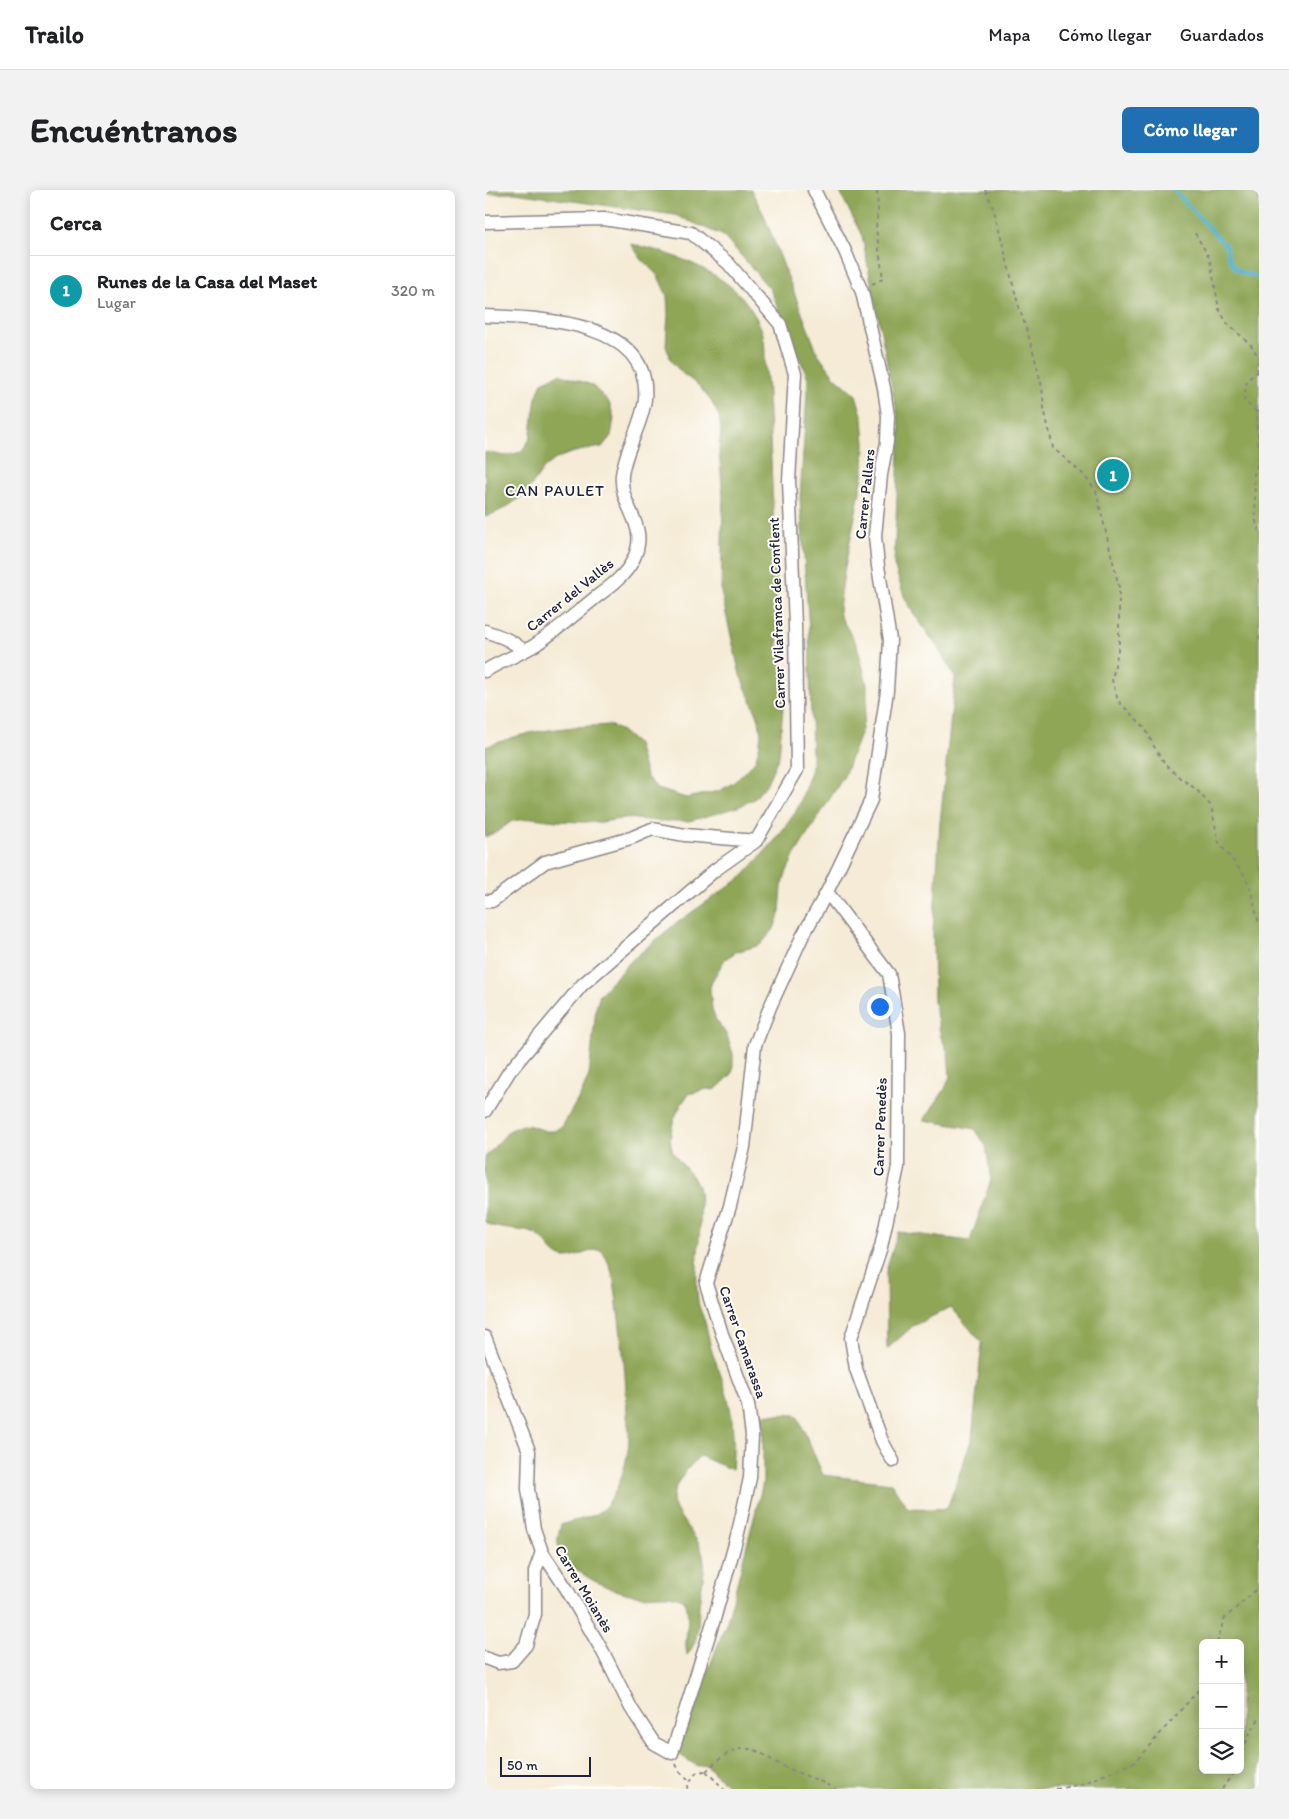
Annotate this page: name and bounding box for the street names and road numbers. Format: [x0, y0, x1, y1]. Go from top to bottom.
street label: Carrer Pallars [851, 448, 879, 540]
street label: Carrer Vilafranca de Conflent [765, 517, 789, 709]
street label: Carrer del Vallès [523, 554, 617, 636]
street label: Carrer Penedès [869, 1077, 891, 1177]
street label: Carrer Camarassa [715, 1283, 771, 1401]
street label: Carrer Moianès [551, 1542, 617, 1636]

